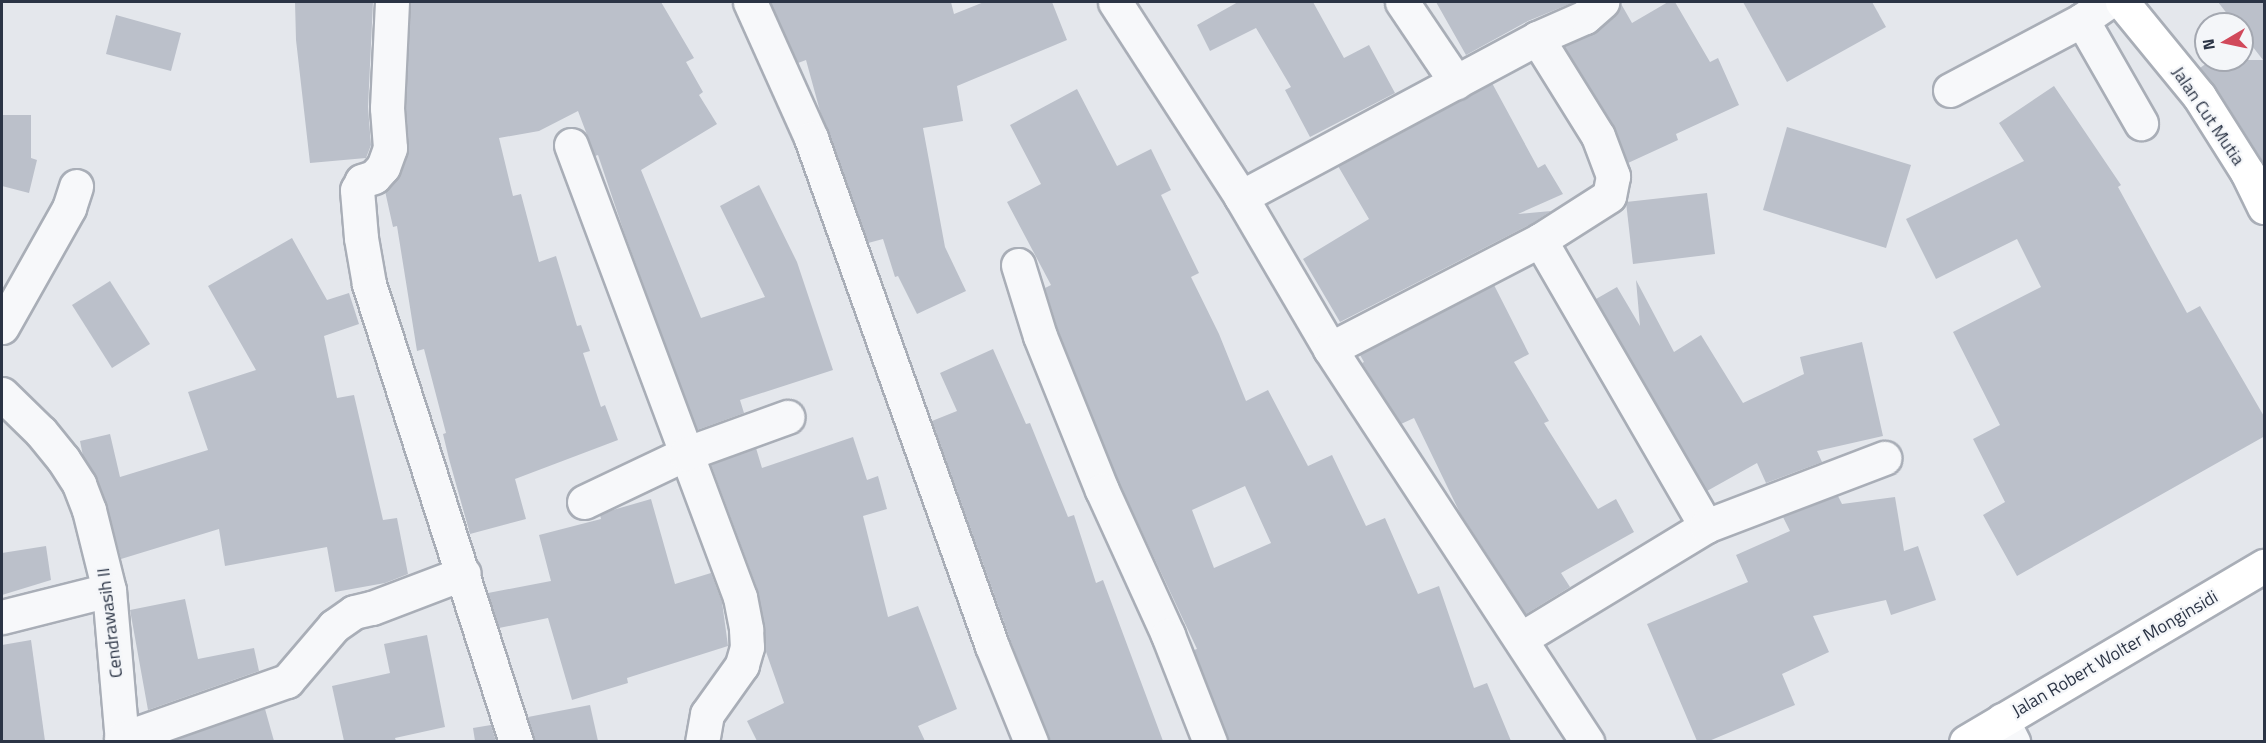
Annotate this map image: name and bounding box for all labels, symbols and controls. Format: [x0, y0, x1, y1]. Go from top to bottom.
north arrow [2194, 12, 2254, 72]
text: N [2195, 37, 2221, 52]
street label: Jalan Cut Mutia [2167, 63, 2249, 169]
street label: Cendrawasih II [93, 567, 127, 679]
street label: Jalan Robert Wolter Monginsidi [2008, 586, 2222, 722]

